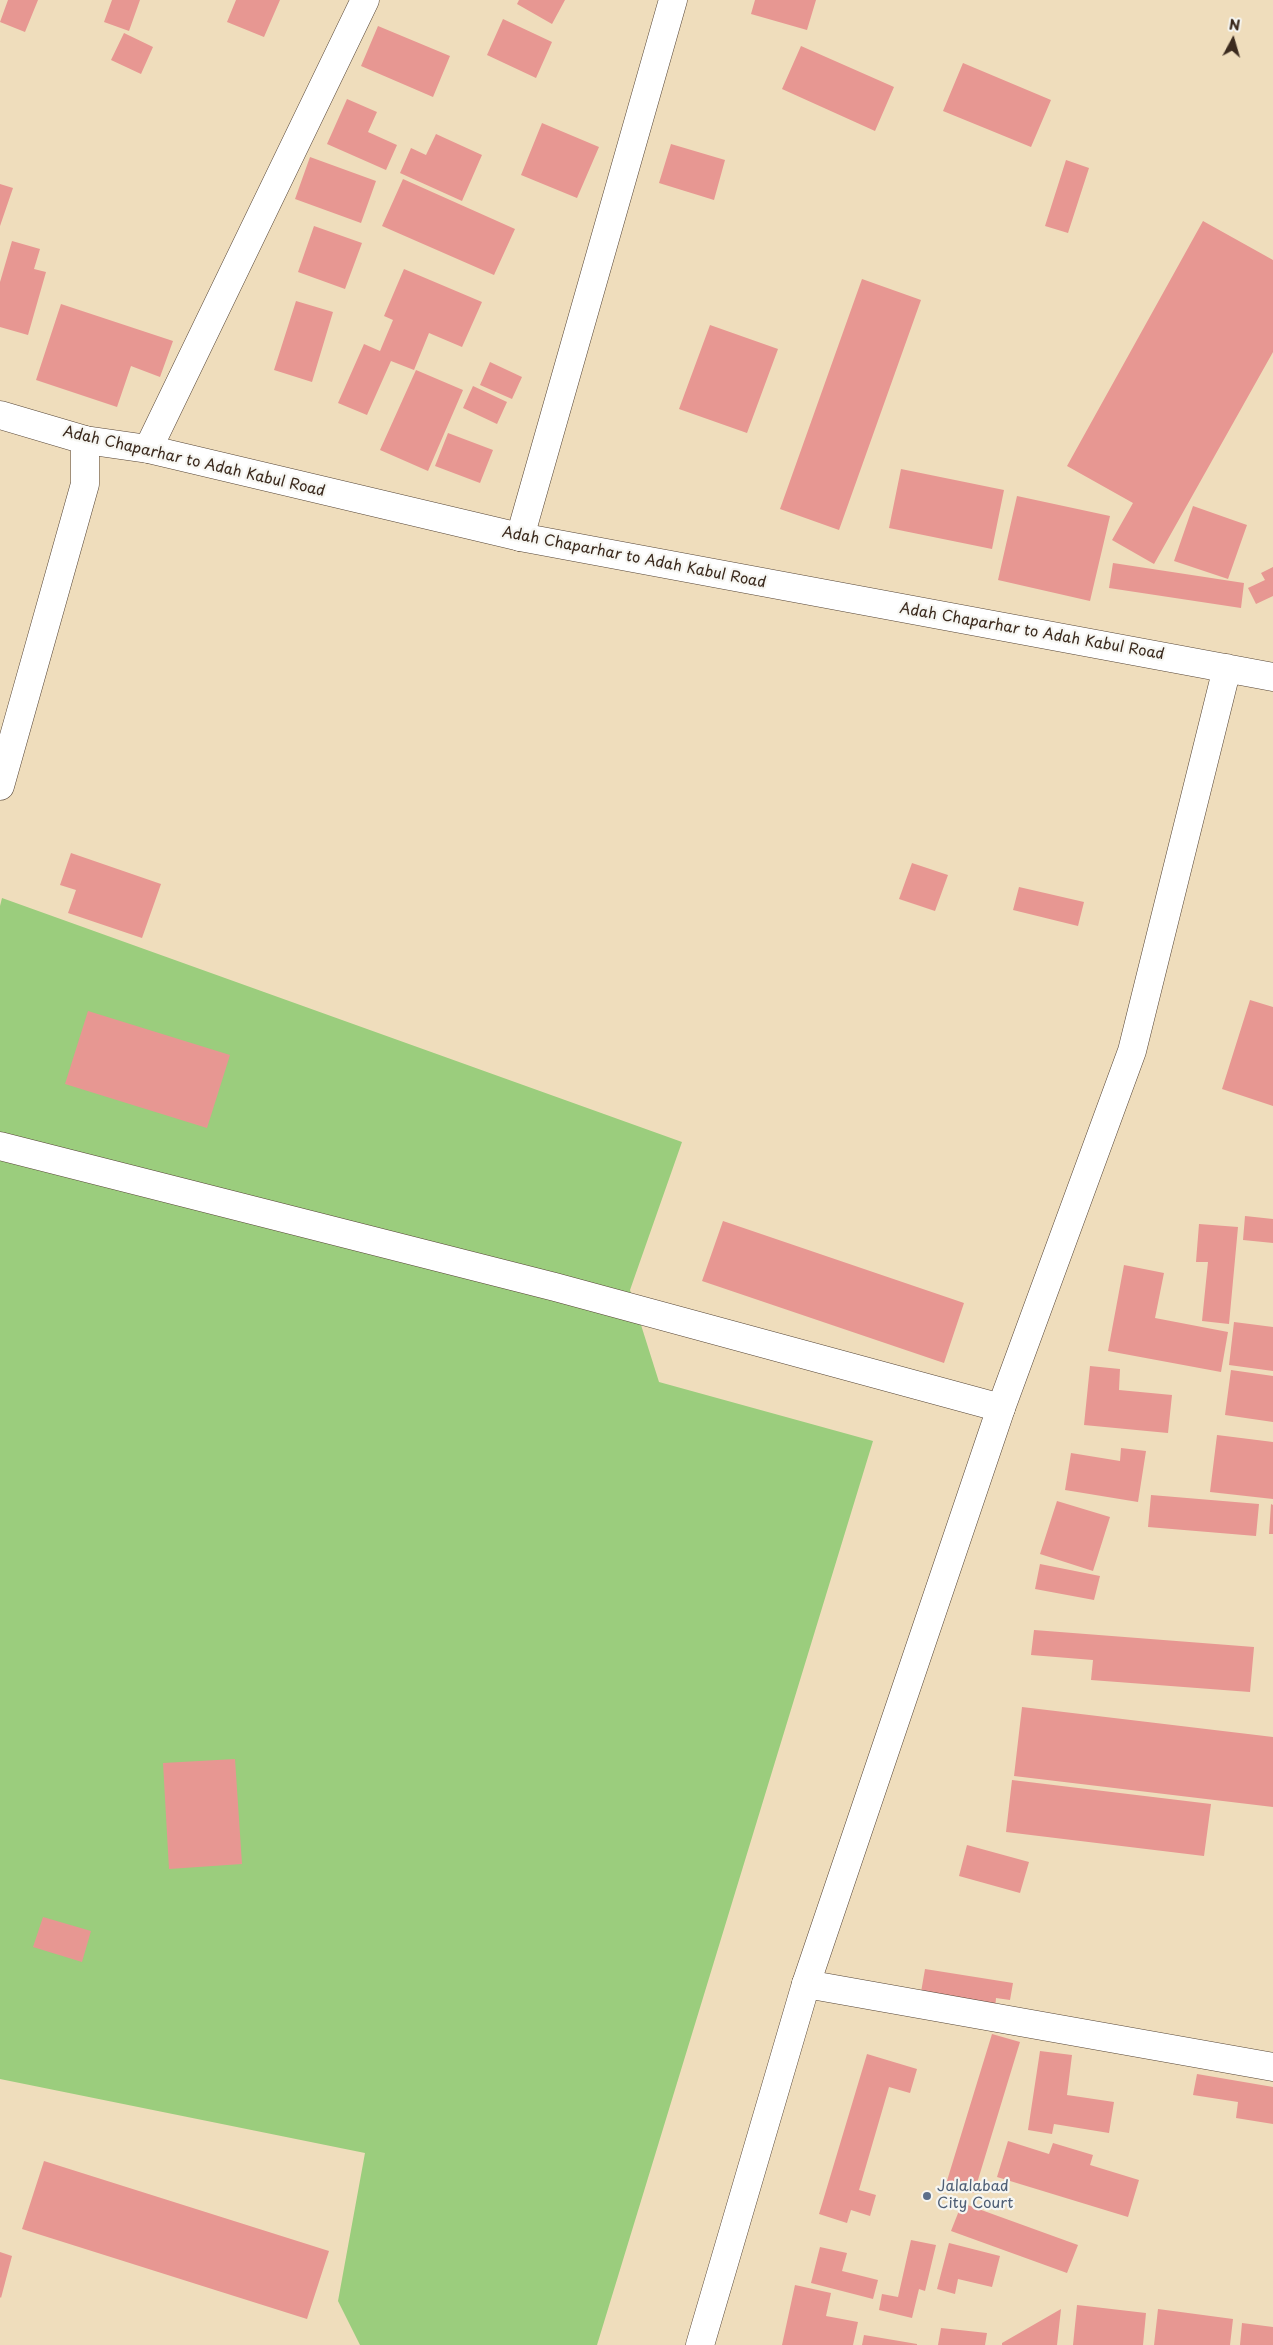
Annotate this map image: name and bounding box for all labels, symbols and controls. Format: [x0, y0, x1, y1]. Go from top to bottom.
text: N [1228, 14, 1241, 36]
north arrow [1208, 15, 1258, 65]
street label: Adah Chaparhar to Adah Kabul Road [61, 423, 327, 501]
street label: Adah Chaparhar to Adah Kabul Road [501, 524, 767, 592]
street label: Adah Chaparhar to Adah Kabul Road [898, 600, 1166, 664]
place label: Jalalabad City Court [937, 2178, 1013, 2213]
marker: Jalalabad City Court [921, 2190, 933, 2202]

